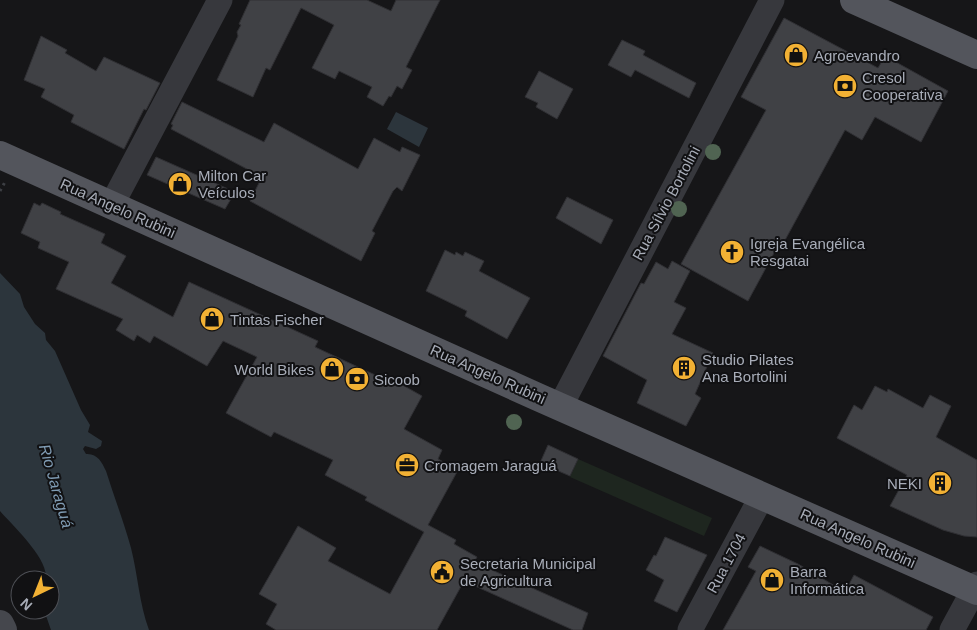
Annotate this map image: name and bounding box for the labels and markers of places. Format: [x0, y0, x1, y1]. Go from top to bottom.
shop icon: Agroevandro [783, 42, 809, 68]
place label: Agroevandro [814, 47, 900, 64]
place label: Cresol Cooperativa [862, 69, 944, 103]
bank icon: Cresol Cooperativa [832, 73, 858, 99]
place label: Milton Car Veículos [198, 167, 266, 201]
shop icon: Milton Car Veículos [167, 171, 193, 197]
place label: Igreja Evangélica Resgatai [750, 235, 866, 269]
church icon: Igreja Evangélica Resgatai [719, 239, 745, 265]
shop icon: Tintas Fischer [199, 306, 225, 332]
place label: Tintas Fischer [230, 311, 324, 328]
place label: Studio Pilates Ana Bortolini [702, 351, 794, 385]
building icon: Studio Pilates Ana Bortolini [671, 355, 697, 381]
shop icon: World Bikes [319, 356, 345, 382]
place label: World Bikes [234, 361, 314, 378]
bank icon: Sicoob [344, 366, 370, 392]
place label: Sicoob [374, 371, 420, 388]
office icon: Cromagem Jaraguá [394, 452, 420, 478]
place label: Cromagem Jaraguá [424, 457, 557, 474]
building icon: NEKI [927, 470, 953, 496]
place label: NEKI [887, 475, 922, 492]
place label: Secretaria Municipal de Agricultura [460, 555, 596, 589]
public building icon: Secretaria Municipal de Agricultura [429, 559, 455, 585]
place label: Barra Informática [790, 563, 865, 597]
shop icon: Barra Informática [759, 567, 785, 593]

